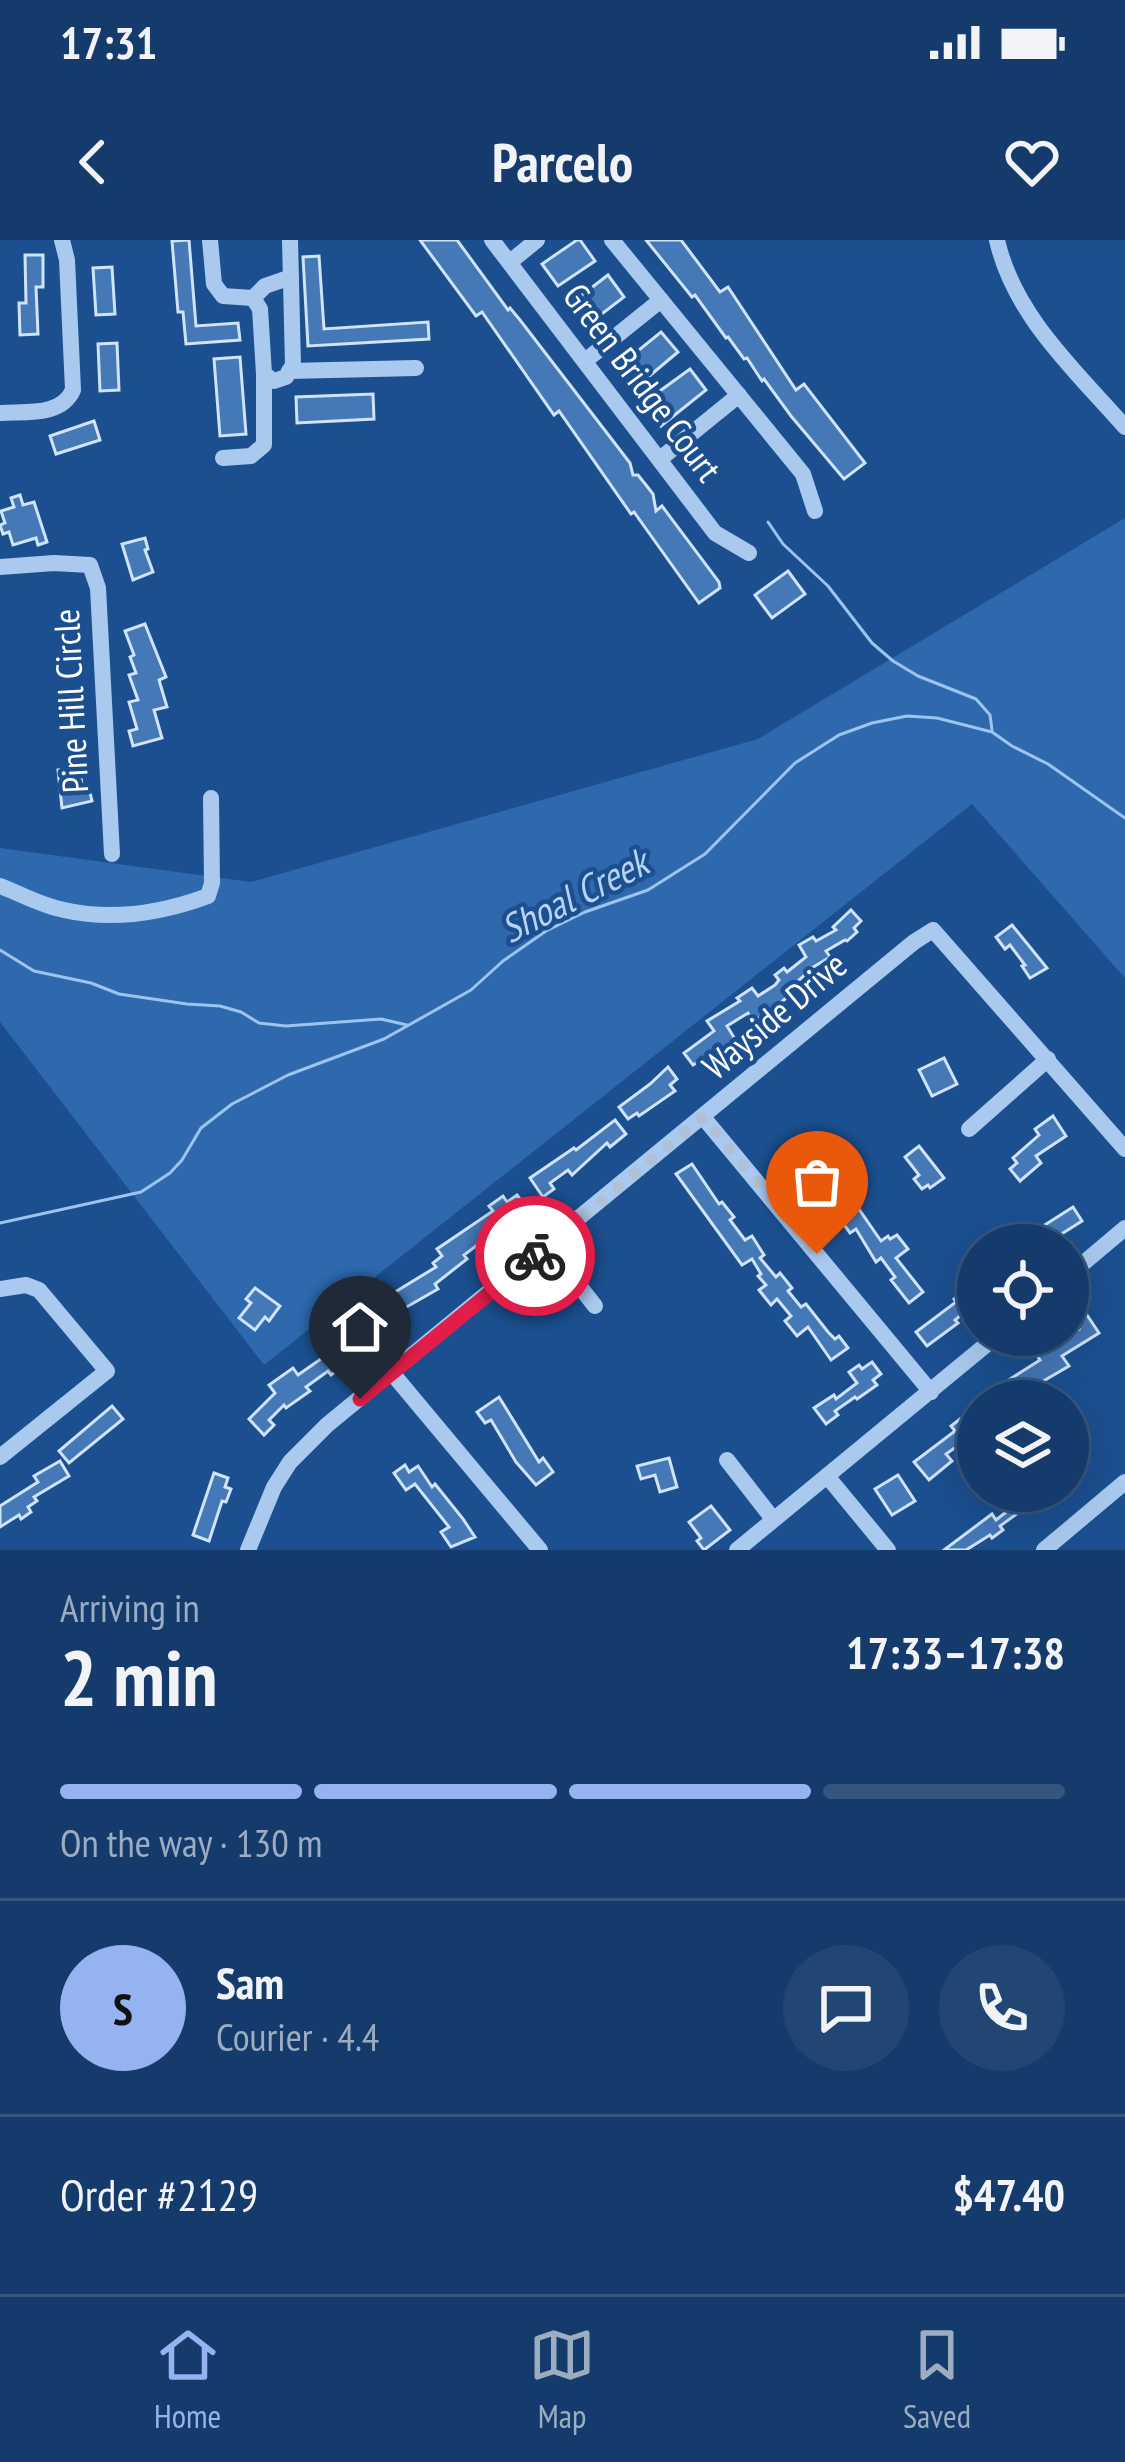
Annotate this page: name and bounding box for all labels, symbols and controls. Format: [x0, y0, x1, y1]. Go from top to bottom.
text: 17:31 [60, 13, 157, 71]
text: Parcelo [492, 127, 633, 197]
icon: back [60, 129, 126, 195]
icon: heart [999, 129, 1065, 195]
street label: Green Bridge Court [553, 274, 733, 490]
street label: Pine Hill Circle [42, 608, 98, 794]
water label: Shoal Creek [492, 834, 661, 954]
street label: Wayside Drive [692, 941, 856, 1089]
pin [766, 1131, 868, 1254]
icon: bag [784, 1149, 850, 1215]
courier [475, 1196, 595, 1316]
icon: bike [502, 1223, 568, 1289]
map controls [957, 1224, 1089, 1512]
button: locate [957, 1224, 1089, 1356]
pin [309, 1276, 411, 1399]
icon: home [327, 1294, 393, 1360]
button: layers [957, 1380, 1089, 1512]
text: Arriving in [60, 1582, 200, 1633]
text: 17:33–17:38 [846, 1623, 1065, 1681]
text: 2 min [60, 1627, 218, 1728]
text: On the way · 130 m [60, 1817, 322, 1868]
button: chat [783, 1945, 909, 2071]
button: phone [939, 1945, 1065, 2071]
text: Sam [216, 1953, 284, 2011]
text: S [113, 1979, 133, 2037]
text: Courier · 4.4 [216, 2011, 379, 2062]
text: Order #2129 [60, 2165, 258, 2223]
text: $47.40 [952, 2165, 1065, 2223]
tab: Home [154, 2322, 221, 2437]
tab: Map [529, 2322, 595, 2437]
tab: Saved [903, 2322, 971, 2437]

